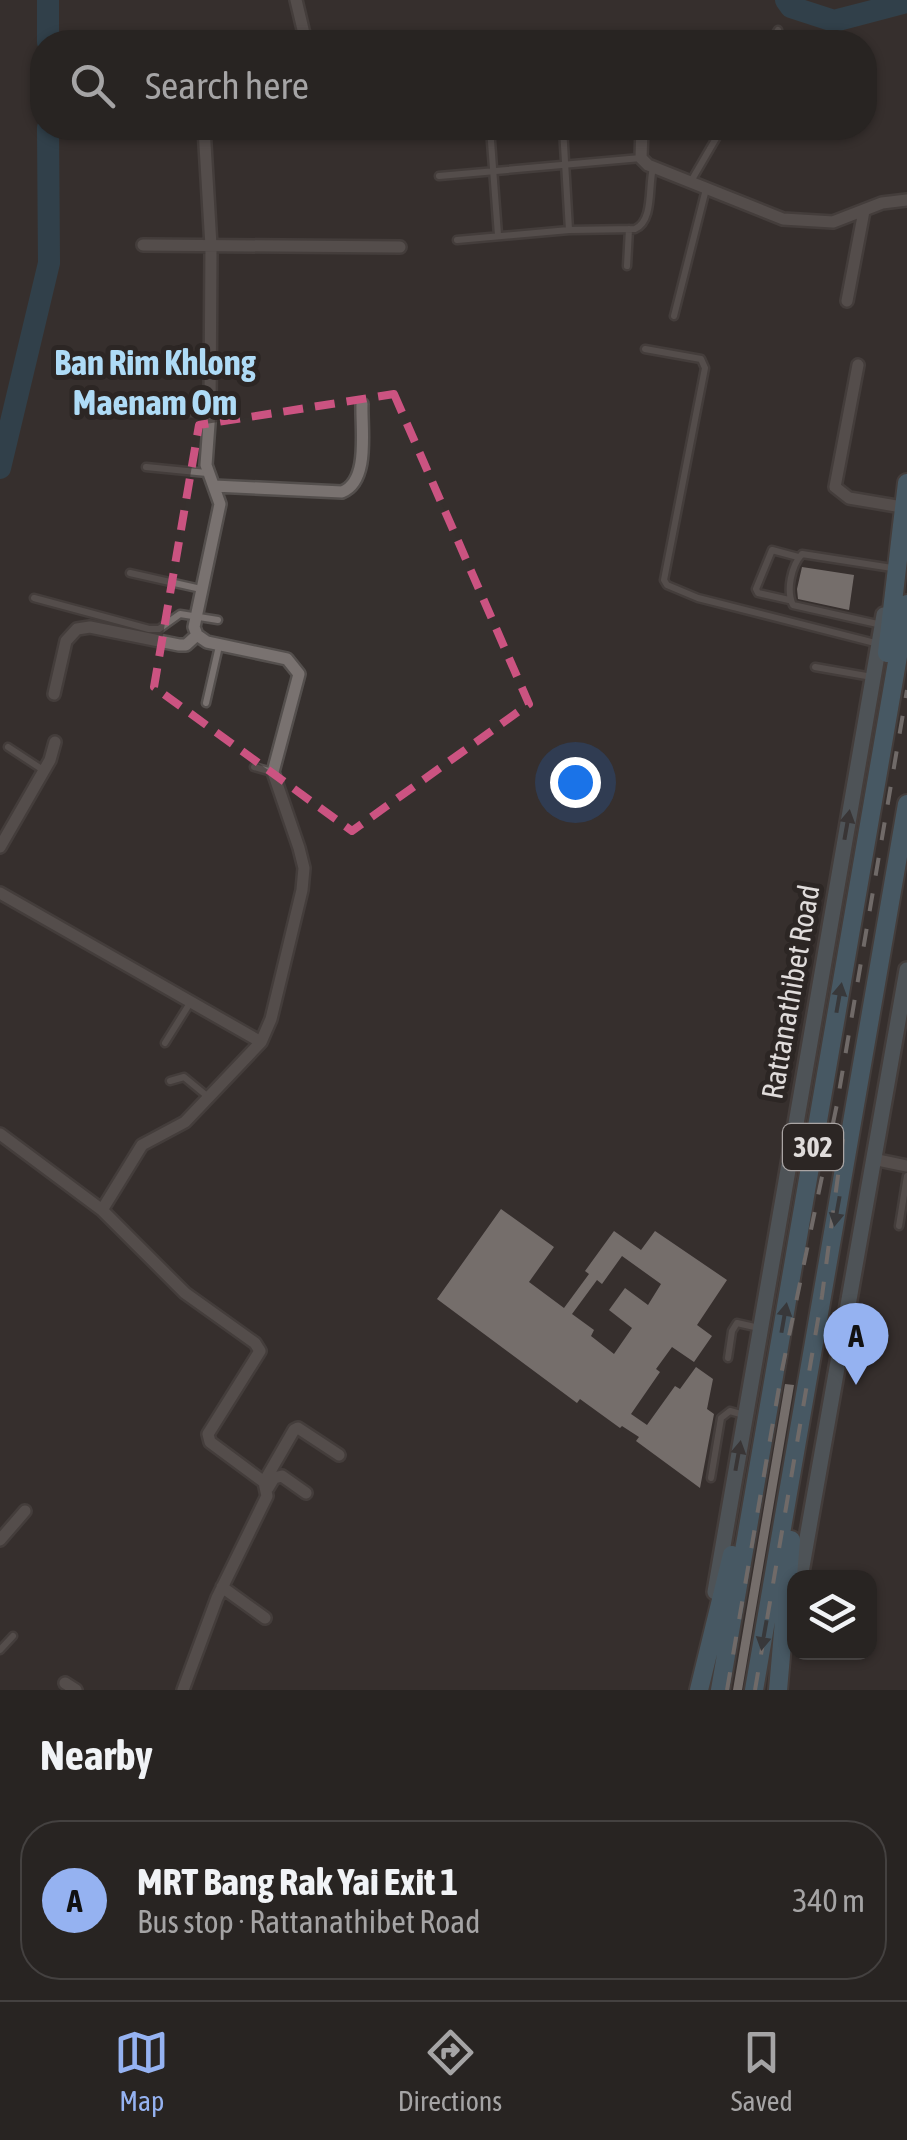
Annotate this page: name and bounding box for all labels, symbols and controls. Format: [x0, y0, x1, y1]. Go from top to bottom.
search box [30, 30, 877, 140]
icon: search [65, 58, 120, 113]
text: Search here [145, 64, 309, 107]
district label: Ban Rim Khlong Maenam Om [54, 342, 257, 422]
your location [550, 757, 601, 808]
one-way arrow [840, 809, 855, 841]
street label: Rattanathibet Road [754, 882, 826, 1101]
one-way arrow [832, 981, 847, 1013]
road number: 302 [783, 1124, 843, 1170]
one-way arrow [829, 1196, 844, 1227]
one-way arrow [777, 1302, 792, 1333]
pin: A [824, 1302, 888, 1385]
one-way arrow [731, 1440, 746, 1471]
map controls [787, 1570, 877, 1660]
button: layers [787, 1570, 877, 1660]
one-way arrow [756, 1619, 771, 1651]
text: Nearby [40, 1731, 153, 1779]
text: MRT Bang Rak Yai Exit 1 [137, 1860, 458, 1903]
text: A [67, 1882, 82, 1919]
text: 340 m [792, 1882, 865, 1919]
text: Bus stop · Rattanathibet Road [137, 1903, 480, 1940]
tab: Map [114, 2025, 169, 2117]
tab: Directions [398, 2025, 502, 2117]
tab: Saved [731, 2025, 793, 2117]

